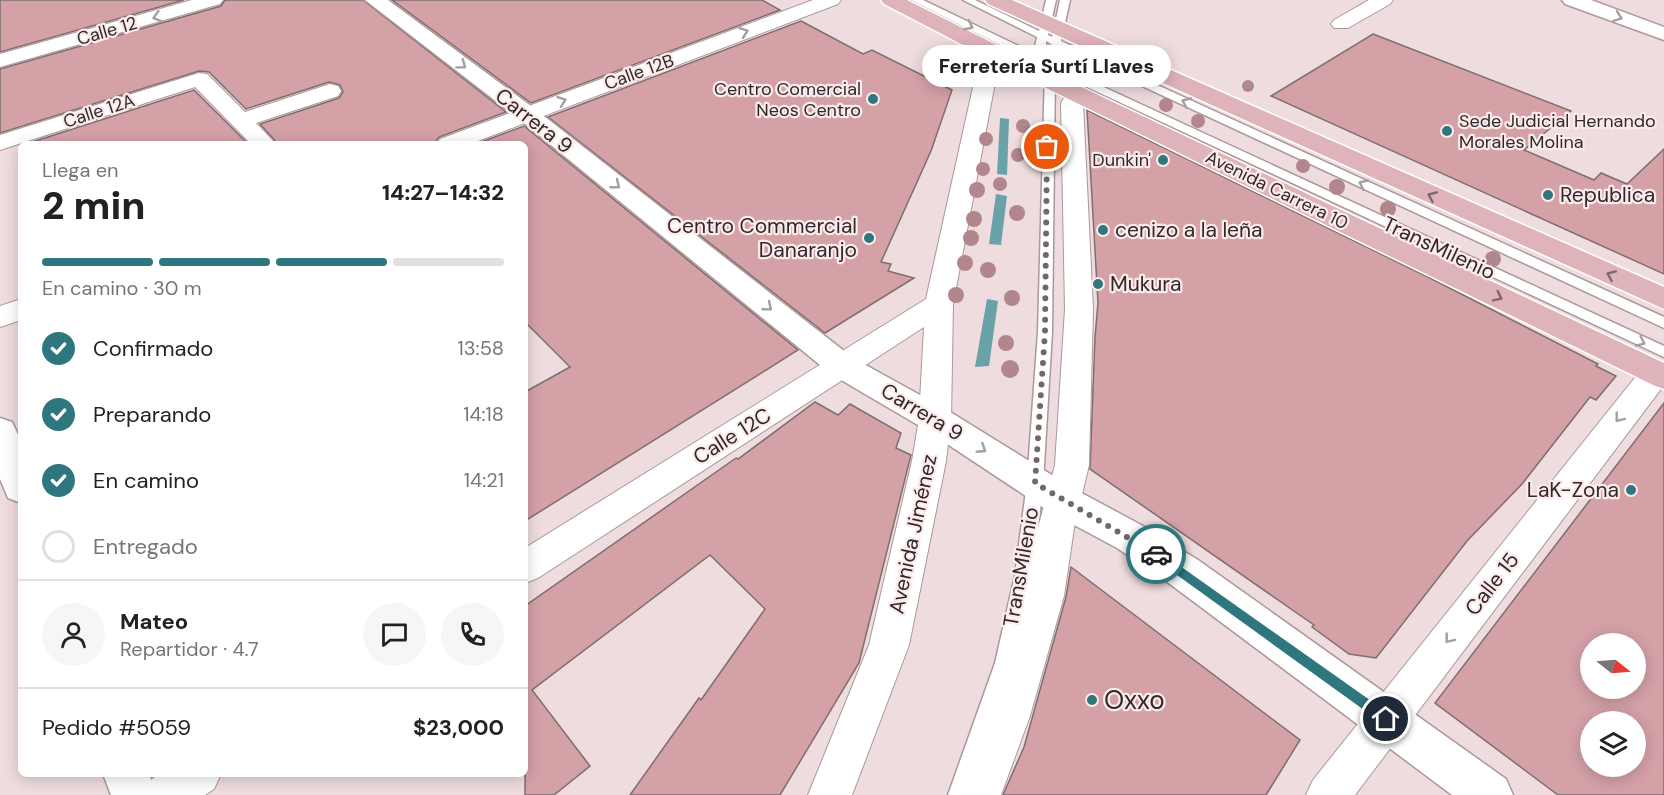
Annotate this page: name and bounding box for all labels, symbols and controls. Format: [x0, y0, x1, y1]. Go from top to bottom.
one-way arrow [152, 9, 162, 22]
one-way arrow [1612, 9, 1623, 22]
street label: Calle 12 [74, 11, 140, 51]
one-way arrow [962, 18, 973, 30]
one-way arrow [738, 27, 749, 40]
callout: Ferretería Surtí Llaves [922, 45, 1172, 87]
street label: Calle 12B [601, 48, 677, 96]
text: Ferretería Surtí Llaves [939, 53, 1154, 79]
one-way arrow [455, 58, 466, 69]
place label: Centro Comercial Neos Centro [714, 77, 861, 122]
street label: Carrera 9 [489, 82, 579, 160]
street label: Calle 12A [60, 88, 138, 134]
marker: Centro Comercial Neos Centro [866, 92, 880, 106]
one-way arrow [556, 95, 566, 108]
one-way arrow [1182, 98, 1193, 110]
place label: Sede Judicial Hernando Morales Molina [1459, 109, 1656, 154]
pin [1021, 121, 1072, 172]
marker: Sede Judicial Hernando Morales Molina [1440, 124, 1454, 138]
icon: bag [1030, 130, 1063, 163]
street label: Avenida Carrera 10 [1202, 145, 1352, 235]
place label: Dunkin' [1092, 148, 1151, 172]
marker: Dunkin' [1156, 153, 1170, 167]
text: Llega en [42, 157, 119, 183]
text: 14:27–14:32 [382, 178, 504, 207]
one-way arrow [609, 178, 620, 189]
one-way arrow [1359, 179, 1370, 191]
text: 2 min [42, 180, 146, 231]
place label: Republica [1560, 181, 1655, 209]
marker: Republica [1541, 188, 1555, 202]
one-way arrow [1428, 191, 1439, 203]
street label: TransMilenio [1378, 210, 1500, 286]
place label: Centro Commercial Danaranjo [667, 212, 857, 264]
place label: cenizo a la leña [1115, 216, 1262, 244]
marker: cenizo a la leña [1096, 223, 1110, 237]
marker: Centro Commercial Danaranjo [862, 231, 876, 245]
place label: Mukura [1110, 270, 1182, 298]
one-way arrow [1606, 270, 1617, 282]
text: En camino · 30 m [42, 275, 202, 301]
marker: Mukura [1091, 277, 1105, 291]
one-way arrow [1491, 289, 1502, 301]
one-way arrow [761, 299, 772, 310]
icon: check [42, 332, 75, 365]
text: Confirmado [93, 334, 213, 363]
one-way arrow [1635, 334, 1646, 346]
text: 13:58 [458, 335, 504, 361]
street label: Carrera 9 [876, 376, 968, 448]
icon: check [42, 398, 75, 431]
text: Preparando [93, 400, 211, 429]
text: 14:18 [463, 401, 504, 427]
street label: Calle 12C [688, 401, 776, 471]
one-way arrow [1616, 412, 1627, 423]
one-way arrow [976, 442, 987, 453]
street label: Avenida Jiménez [882, 452, 944, 616]
icon: check [42, 464, 75, 497]
text: En camino [93, 466, 199, 495]
text: 14:21 [464, 467, 504, 493]
place label: LaK-Zona [1527, 476, 1619, 504]
marker: LaK-Zona [1624, 483, 1638, 497]
street label: TransMilenio [997, 505, 1045, 629]
courier [1126, 524, 1186, 584]
text: Entregado [93, 532, 198, 561]
icon: car [1140, 538, 1173, 571]
street label: Calle 15 [1459, 547, 1525, 621]
button: person [42, 603, 105, 666]
button: chat [363, 603, 426, 666]
button: phone [441, 603, 504, 666]
text: Mateo [120, 607, 188, 636]
one-way arrow [1445, 633, 1456, 644]
north arrow [1580, 633, 1646, 699]
map controls [1580, 633, 1646, 777]
text: Repartidor · 4.7 [120, 636, 259, 662]
place label: Oxxo [1104, 683, 1165, 717]
marker: Oxxo [1085, 693, 1099, 707]
pin [1360, 693, 1411, 744]
icon: home [1369, 702, 1402, 735]
button: layers [1580, 711, 1646, 777]
text: Pedido #5059 [42, 713, 191, 742]
text: $23,000 [413, 713, 504, 742]

